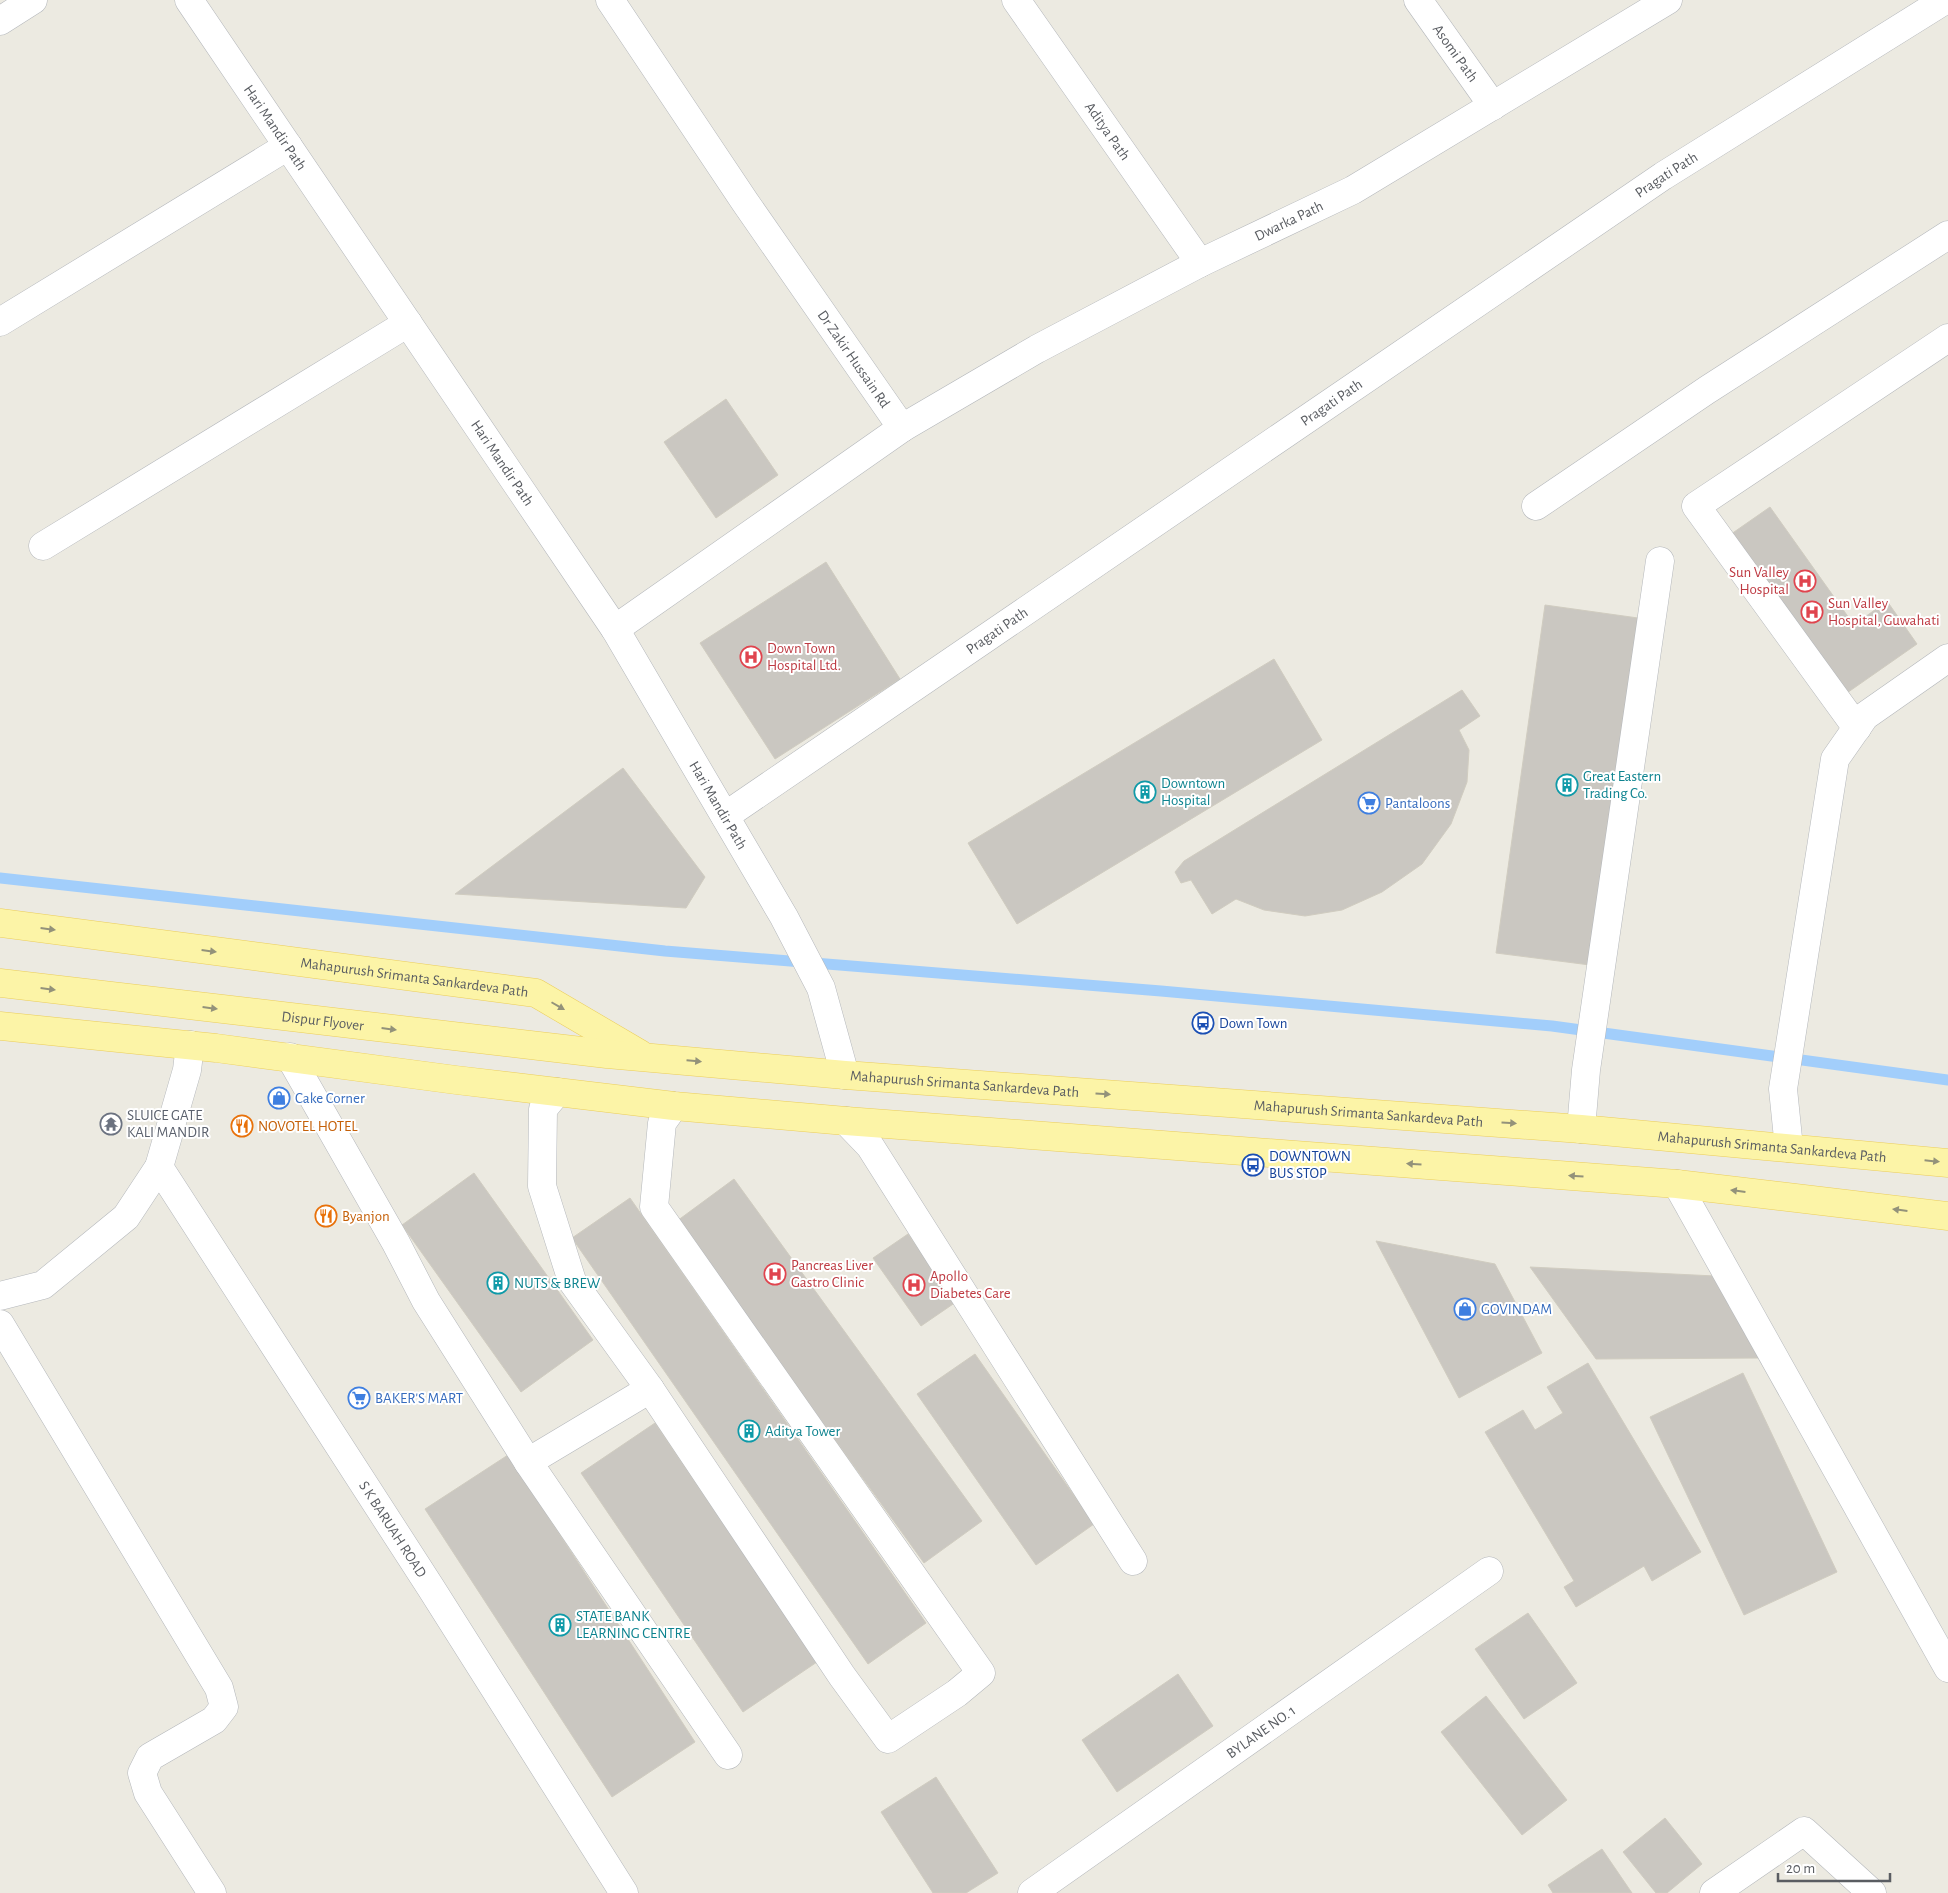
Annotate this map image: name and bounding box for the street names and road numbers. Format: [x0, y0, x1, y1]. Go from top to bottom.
street label: Asomi Path [1430, 22, 1480, 85]
street label: Hari Mandir Path [241, 82, 309, 173]
street label: Aditya Path [1082, 100, 1133, 163]
street label: Pragati Path [1633, 149, 1700, 201]
street label: Dwarka Path [1252, 198, 1326, 244]
street label: Dr Zakir Hussain Rd [815, 308, 893, 411]
street label: Pragati Path [1298, 376, 1365, 429]
street label: Hari Mandir Path [468, 418, 536, 509]
street label: Pragati Path [963, 605, 1031, 657]
street label: Hari Mandir Path [686, 759, 750, 852]
street label: Mahapurush Srimanta Sankardeva Path [300, 955, 529, 1000]
street label: Dispur Flyover [281, 1009, 365, 1034]
street label: Mahapurush Srimanta Sankardeva Path [849, 1068, 1080, 1100]
street label: Mahapurush Srimanta Sankardeva Path [1253, 1098, 1484, 1130]
street label: Mahapurush Srimanta Sankardeva Path [1657, 1129, 1887, 1165]
street label: S K BARUAH ROAD [356, 1478, 429, 1580]
street label: BYLANE NO. 1 [1224, 1703, 1299, 1762]

